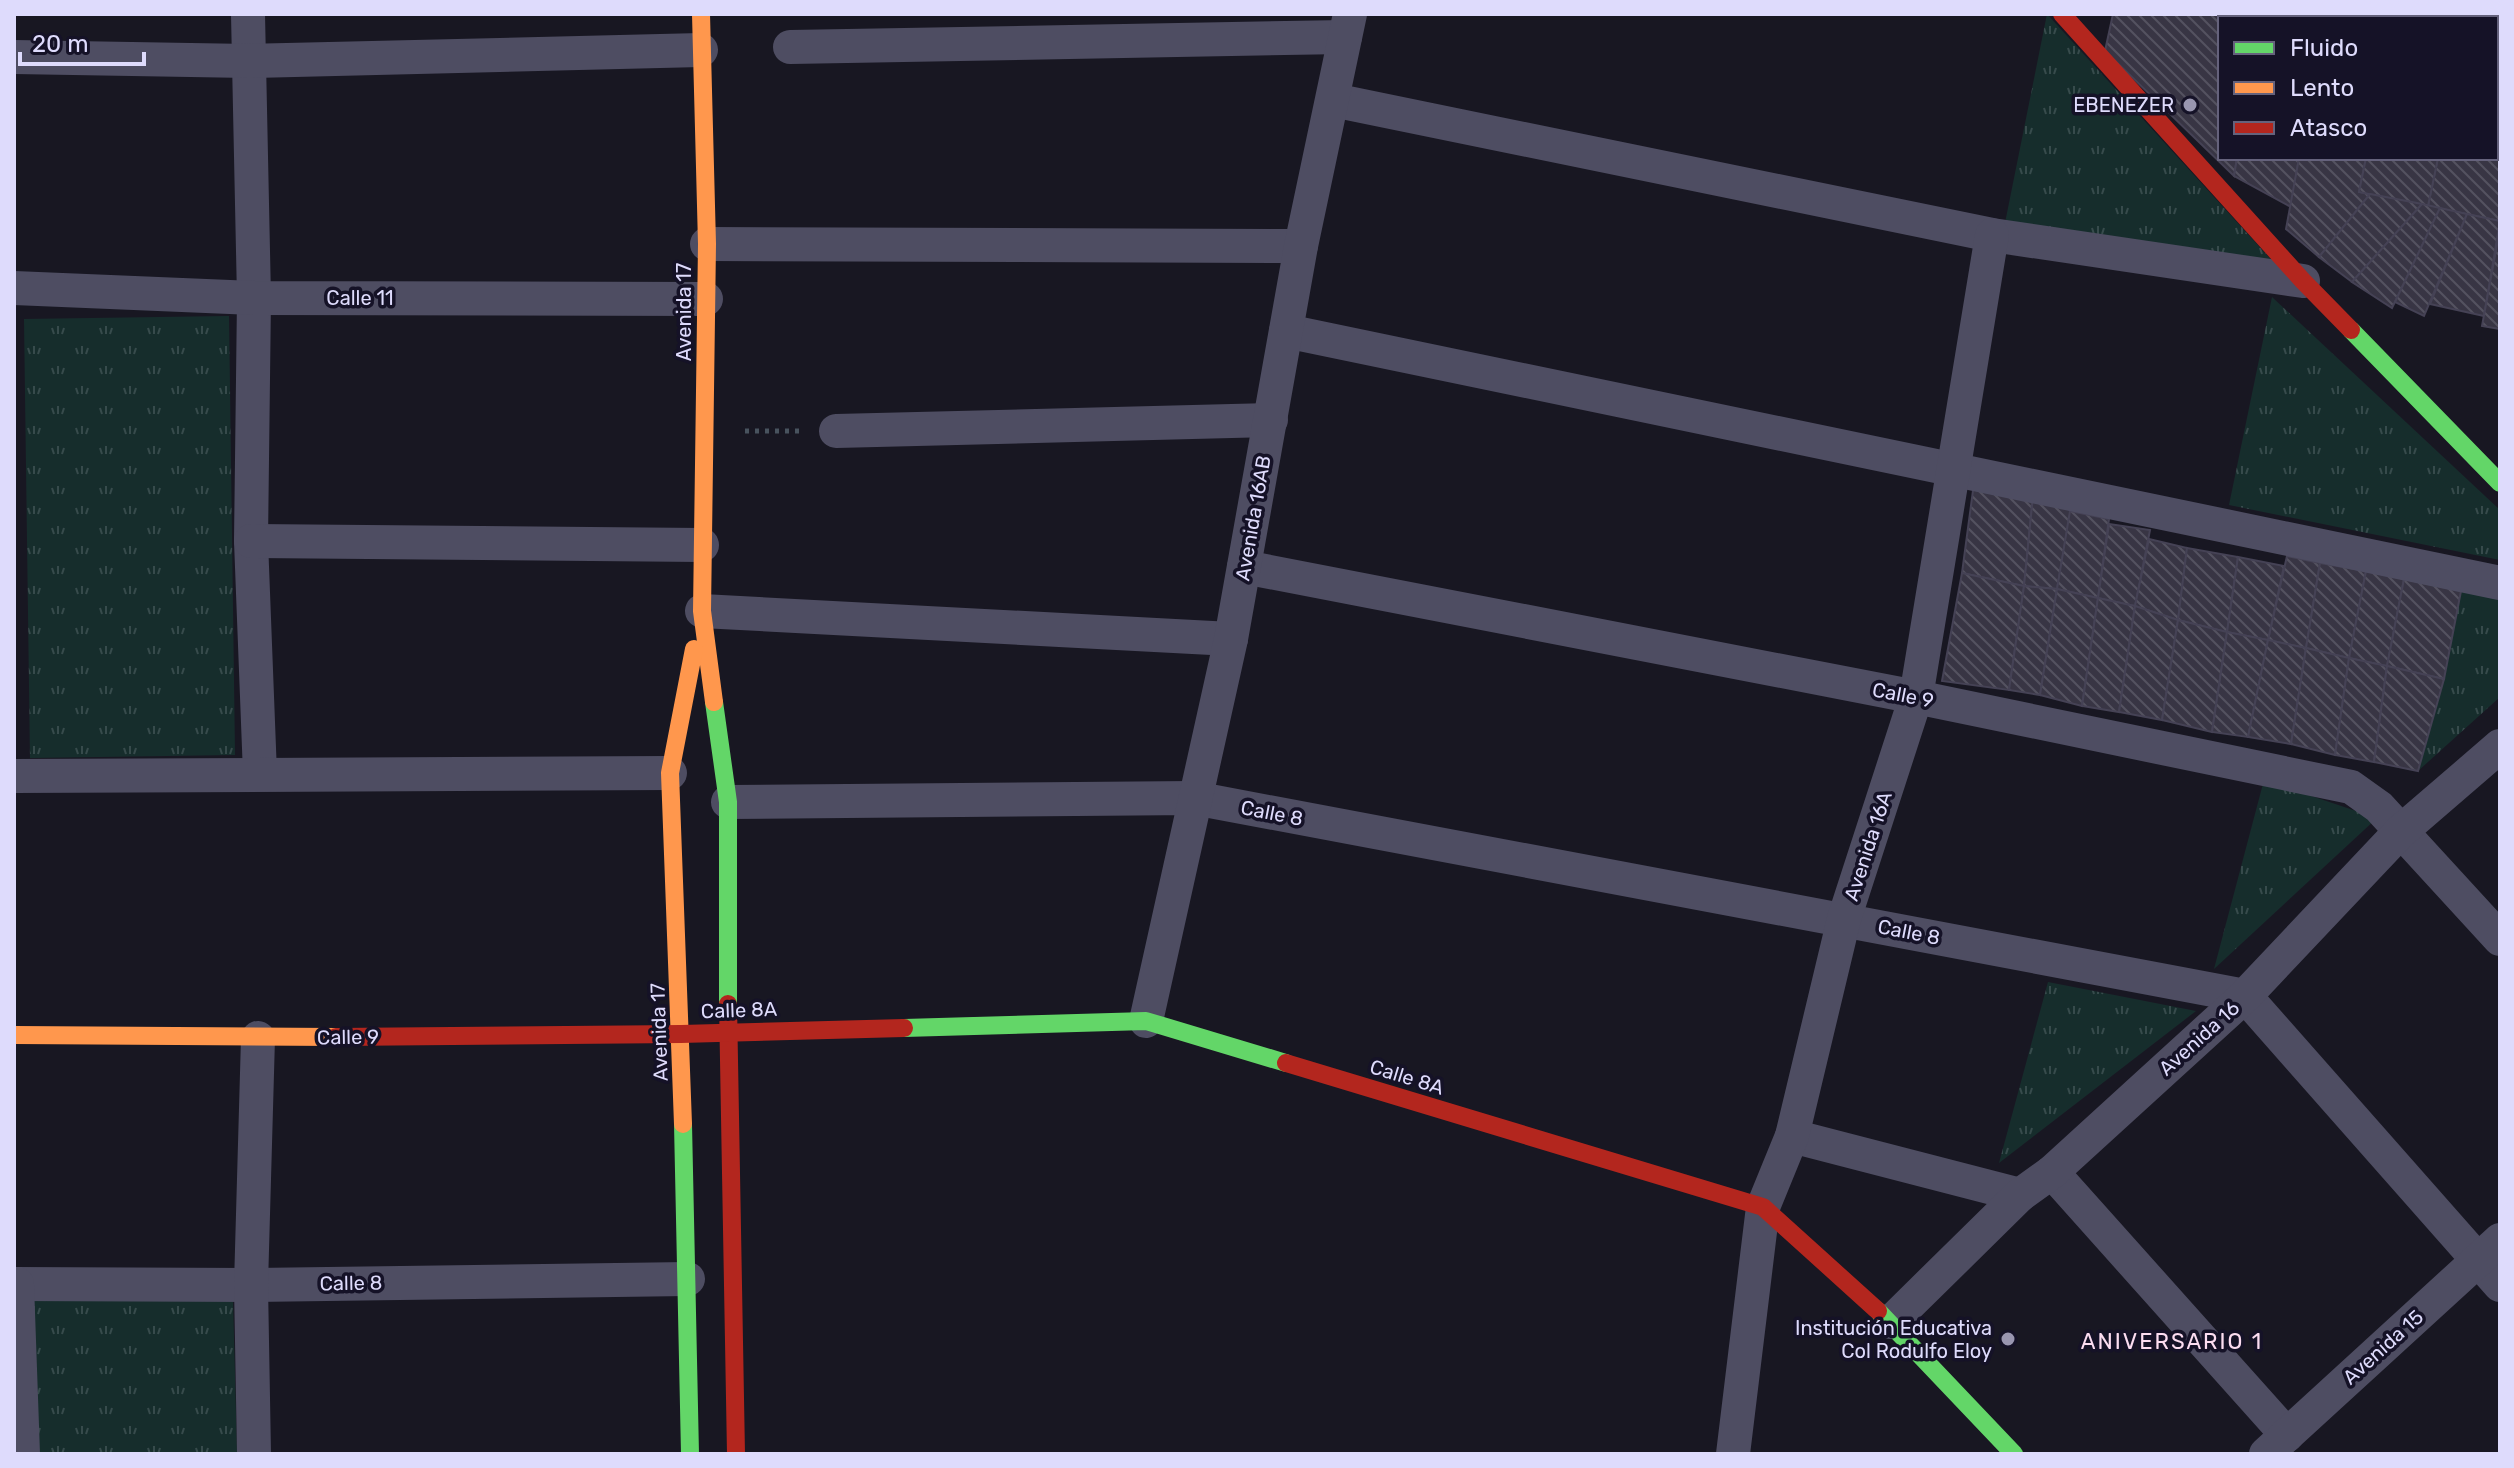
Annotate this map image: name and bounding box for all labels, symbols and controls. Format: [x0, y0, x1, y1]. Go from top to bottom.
scale bar [20, 16, 144, 66]
legend [2218, 16, 2498, 160]
text: 20 m [32, 30, 89, 58]
text: Fluido [2290, 34, 2358, 62]
text: Lento [2290, 74, 2354, 102]
place label: EBENEZER [2073, 93, 2174, 117]
marker: EBENEZER [2181, 96, 2199, 114]
text: Atasco [2290, 114, 2367, 142]
street label: Avenida 17 [672, 263, 696, 361]
street label: Calle 11 [326, 286, 394, 310]
street label: Avenida 16AB [1230, 453, 1276, 583]
street label: Calle 9 [1870, 677, 1936, 713]
street label: Avenida 16A [1839, 788, 1897, 904]
street label: Calle 8 [1239, 795, 1305, 831]
street label: Calle 8 [1876, 914, 1942, 950]
street label: Avenida 17 [645, 982, 673, 1082]
street label: Avenida 16 [2154, 996, 2244, 1080]
street label: Calle 8A [700, 997, 778, 1023]
street label: Calle 9 [317, 1024, 379, 1050]
street label: Calle 8A [1367, 1054, 1447, 1100]
street label: Calle 8 [319, 1270, 383, 1296]
street label: Avenida 15 [2338, 1305, 2428, 1389]
place label: Institución Educativa Col Rodulfo Eloy [1795, 1316, 1992, 1363]
district label: ANIVERSARIO 1 [2081, 1328, 2263, 1355]
marker: Institución Educativa Col Rodulfo Eloy [1999, 1330, 2017, 1348]

